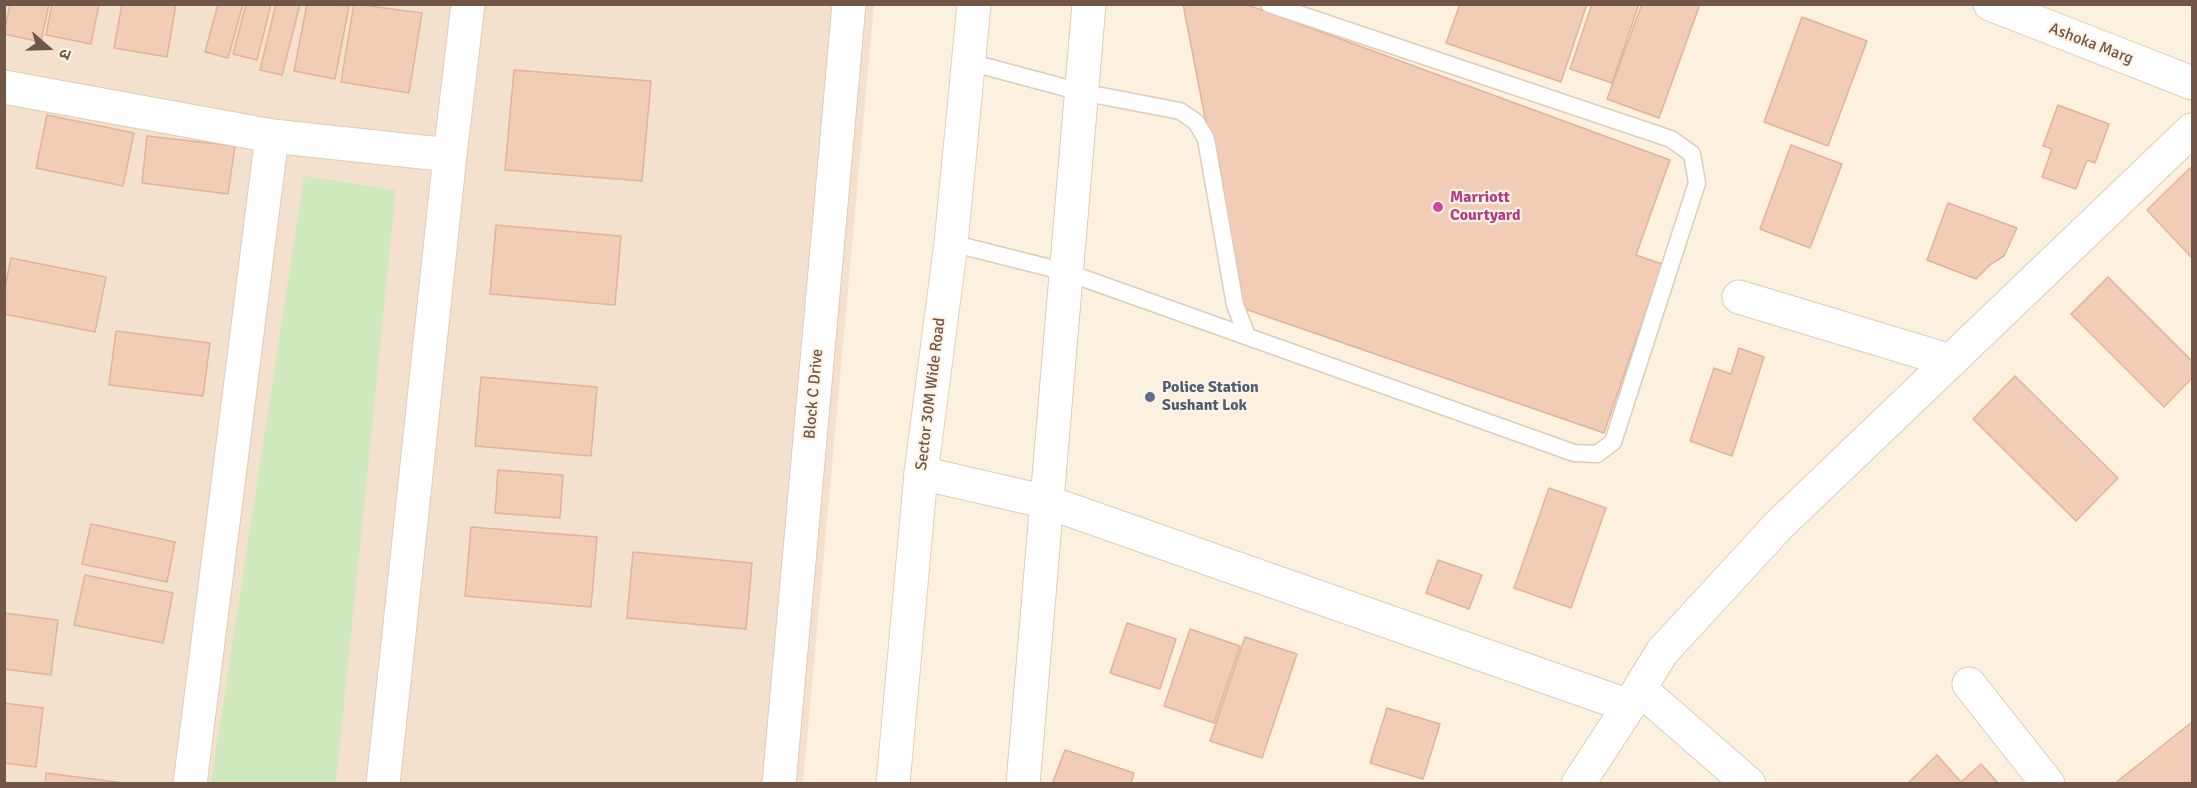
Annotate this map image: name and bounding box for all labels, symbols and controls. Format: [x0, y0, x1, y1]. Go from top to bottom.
north arrow [18, 18, 78, 78]
street label: Ashoka Marg [2046, 19, 2136, 69]
text: उ [54, 46, 76, 62]
place label: Marriott Courtyard [1450, 188, 1521, 226]
marker: Marriott Courtyard [1431, 200, 1445, 214]
street label: Sector 30M Wide Road [912, 317, 950, 471]
street label: Block C Drive [800, 348, 828, 440]
place label: Police Station Sushant Lok [1162, 378, 1259, 416]
marker: Police Station Sushant Lok [1143, 390, 1157, 404]

